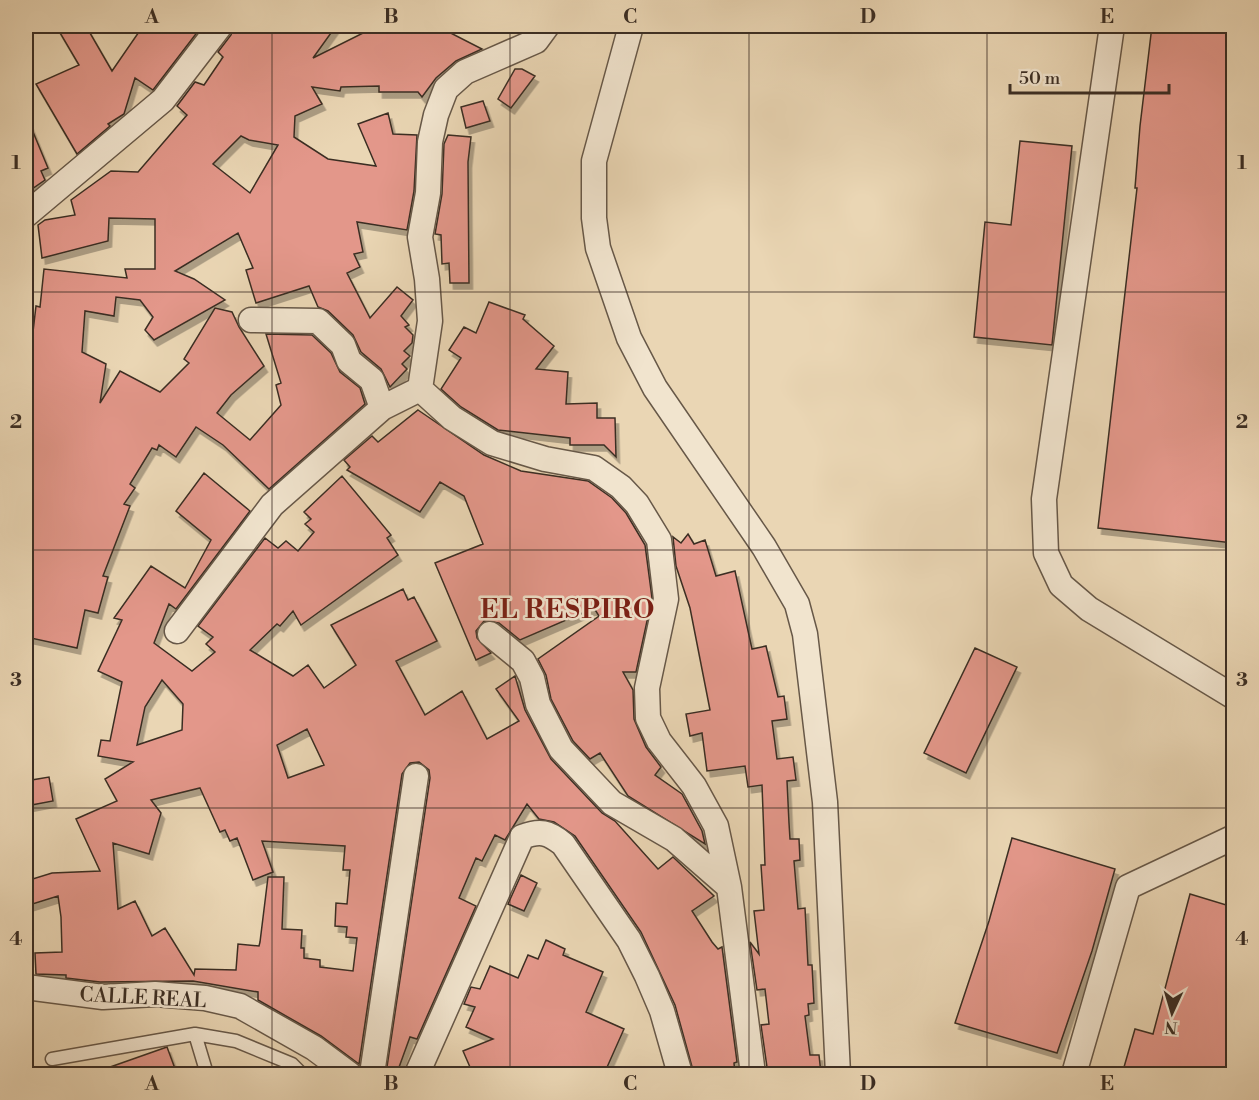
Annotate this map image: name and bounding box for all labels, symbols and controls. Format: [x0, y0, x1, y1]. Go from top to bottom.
text: A [144, 5, 160, 30]
text: B [383, 5, 399, 30]
text: C [623, 5, 637, 30]
text: D [860, 5, 876, 30]
text: E [1100, 5, 1114, 30]
scale bar [1010, 57, 1169, 95]
text: 50 m [1019, 67, 1061, 90]
text: 1 [11, 151, 21, 176]
text: 1 [1237, 151, 1247, 176]
text: 2 [10, 410, 22, 435]
text: 2 [1236, 410, 1248, 435]
district label: EL RESPIRO [480, 594, 656, 626]
text: 3 [10, 668, 22, 693]
text: 3 [1236, 668, 1248, 693]
text: 4 [9, 927, 23, 952]
text: 4 [1235, 927, 1249, 952]
street label: CALLE REAL [79, 983, 207, 1014]
north arrow [1142, 983, 1202, 1043]
text: N [1164, 1017, 1178, 1037]
text: A [144, 1072, 160, 1097]
text: B [383, 1072, 399, 1097]
text: C [623, 1072, 637, 1097]
text: D [860, 1072, 876, 1097]
text: E [1100, 1072, 1114, 1097]

